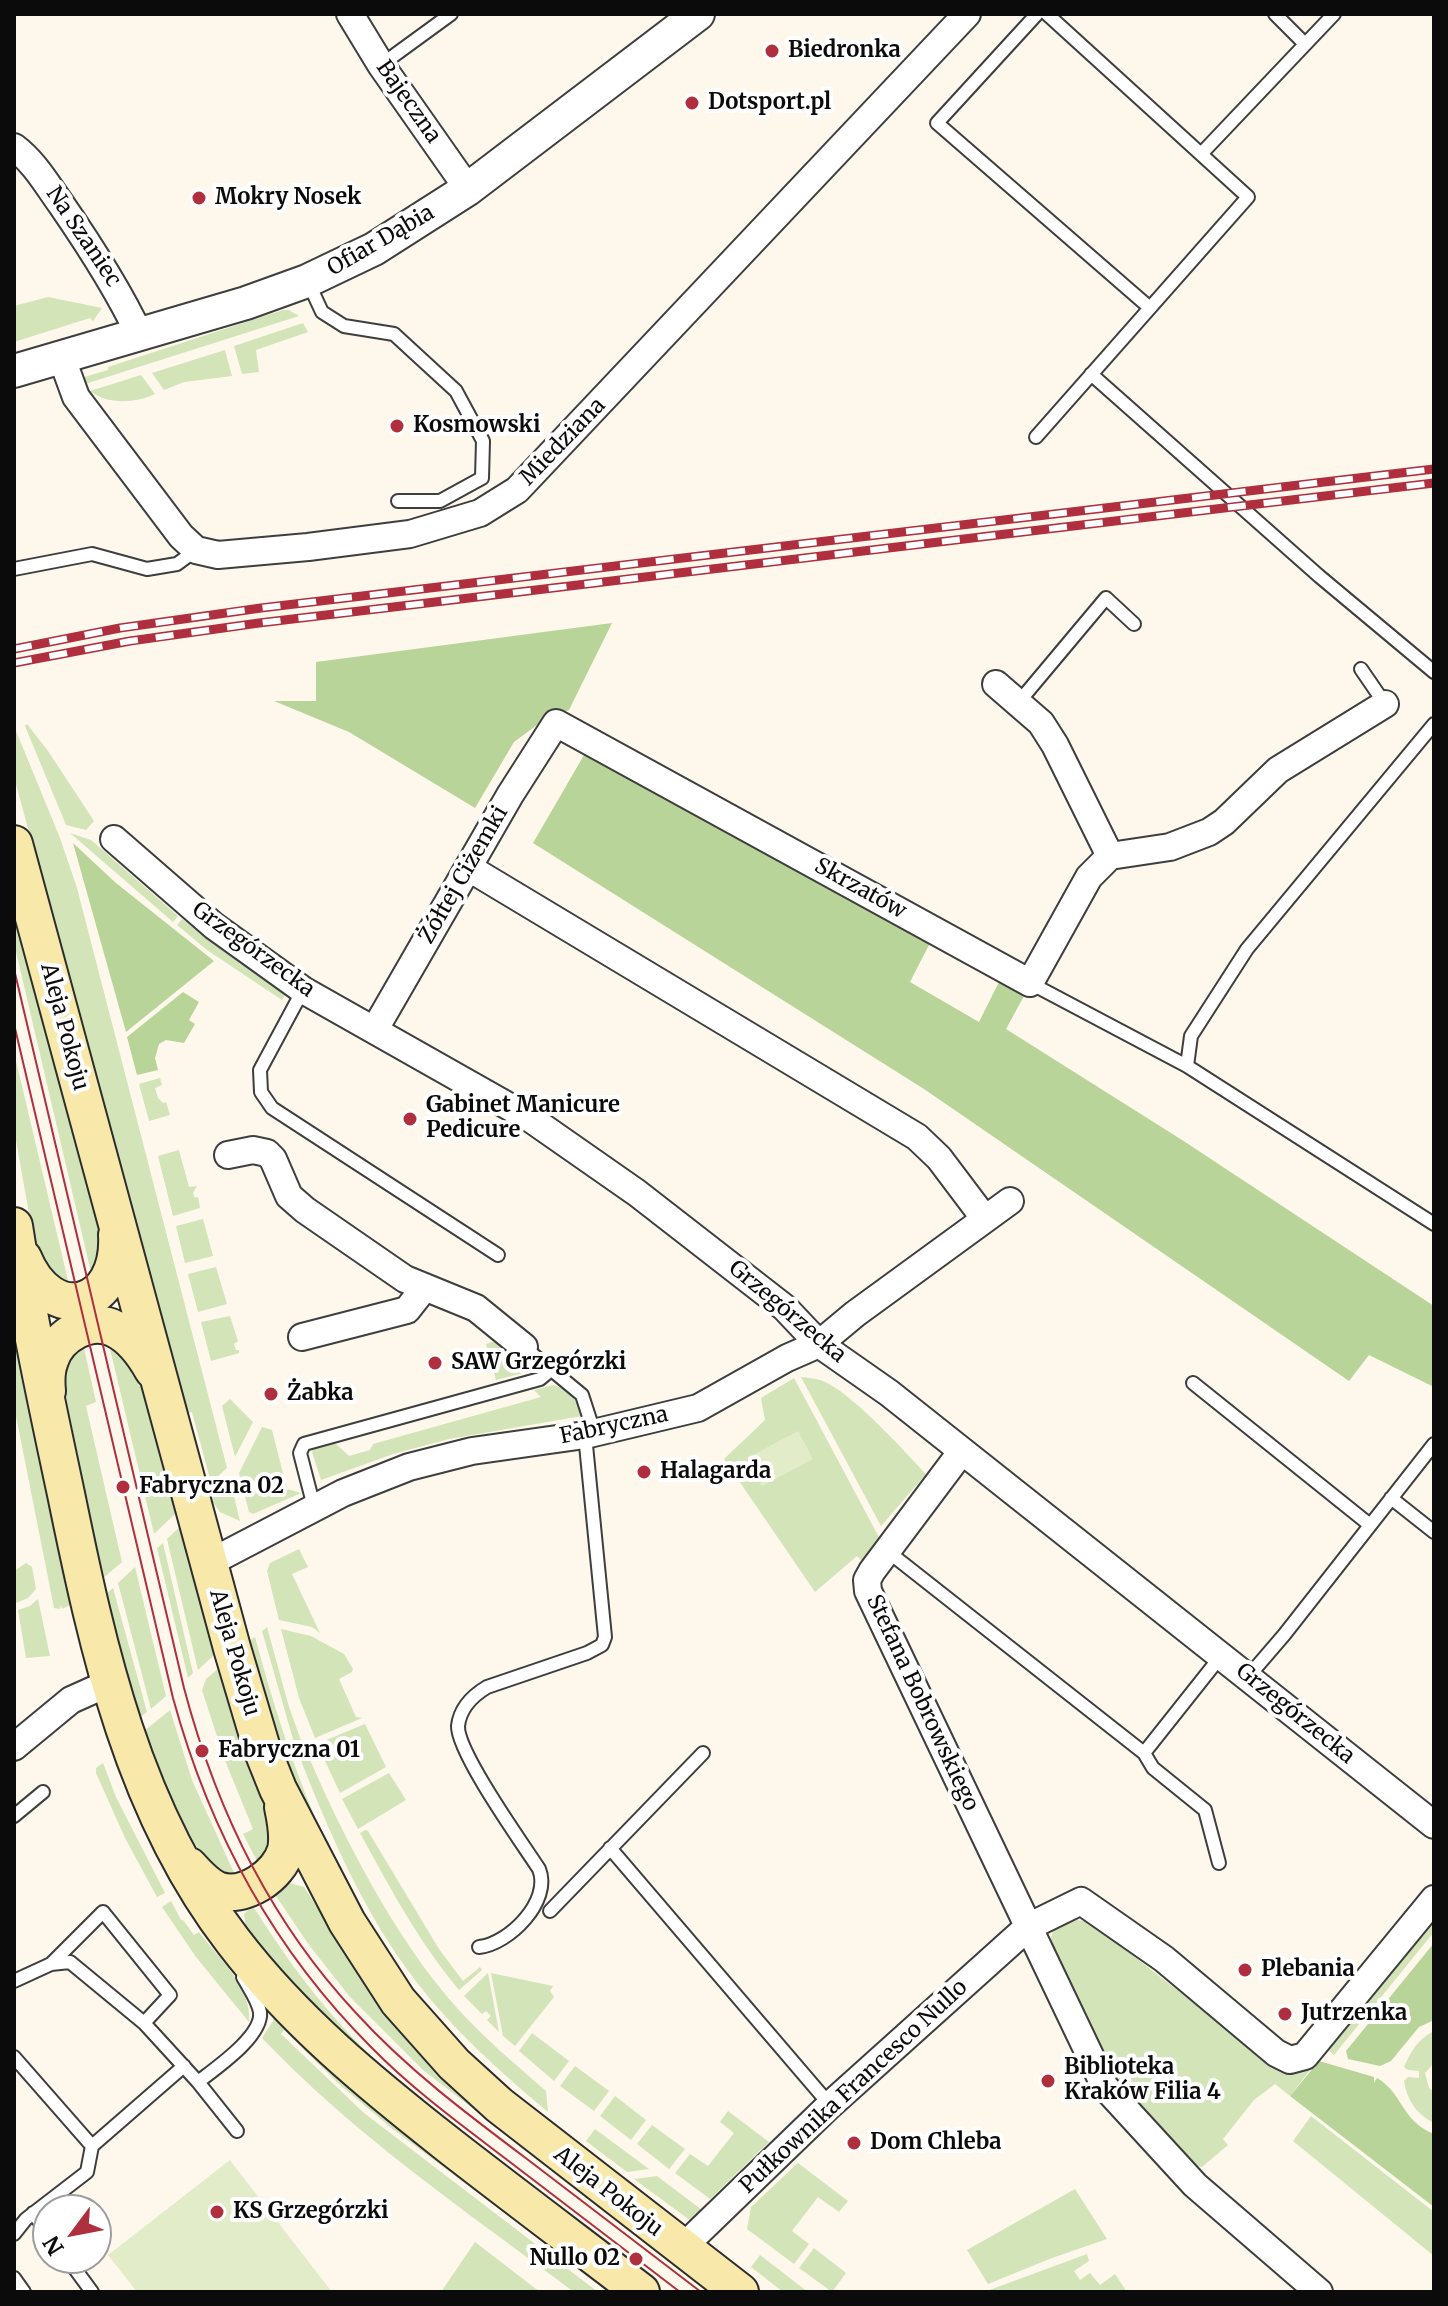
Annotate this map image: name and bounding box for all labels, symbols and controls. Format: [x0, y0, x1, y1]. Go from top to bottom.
place label: Biedronka [788, 38, 901, 64]
marker: Biedronka [763, 42, 781, 60]
street label: Bajeczna [370, 55, 446, 149]
place label: Dotsport.pl [708, 90, 831, 116]
marker: Dotsport.pl [683, 94, 701, 112]
street label: Na Szaniec [40, 182, 126, 292]
place label: Mokry Nosek [215, 185, 361, 211]
marker: Mokry Nosek [190, 189, 208, 207]
street label: Ofiar Dąbia [323, 200, 439, 282]
street label: Miedziana [515, 393, 611, 491]
place label: Kosmowski [413, 413, 540, 439]
marker: Kosmowski [388, 417, 406, 435]
street label: Żółtej Ciżemki [414, 802, 514, 948]
street label: Skrzatów [810, 853, 910, 925]
street label: Grzegórzecka [187, 897, 319, 1003]
street label: Aleja Pokoju [34, 961, 94, 1093]
place label: Gabinet Manicure Pedicure [426, 1093, 620, 1144]
marker: Gabinet Manicure Pedicure [401, 1110, 419, 1128]
street label: Grzegórzecka [723, 1255, 851, 1369]
place label: SAW Grzegórzki [451, 1350, 626, 1376]
marker: SAW Grzegórzki [426, 1354, 444, 1372]
place label: Żabka [287, 1381, 354, 1407]
marker: Żabka [262, 1385, 280, 1403]
street label: Fabryczna [558, 1402, 670, 1450]
place label: Halagarda [660, 1459, 771, 1485]
marker: Halagarda [635, 1463, 653, 1481]
place label: Fabryczna 02 [139, 1474, 284, 1500]
marker: Fabryczna 02 [114, 1478, 132, 1496]
street label: Aleja Pokoju [203, 1587, 265, 1719]
street label: Stefana Bobrowskiego [860, 1591, 984, 1815]
street label: Grzegórzecka [1230, 1658, 1360, 1770]
place label: Fabryczna 01 [218, 1738, 360, 1764]
marker: Fabryczna 01 [193, 1742, 211, 1760]
place label: Plebania [1261, 1957, 1355, 1983]
marker: Plebania [1236, 1961, 1254, 1979]
street label: Pułkownika Francesco Nullo [735, 1975, 973, 2199]
place label: Jutrzenka [1301, 2001, 1407, 2027]
marker: Jutrzenka [1276, 2005, 1294, 2023]
place label: Biblioteka Kraków Filia 4 [1064, 2055, 1221, 2106]
marker: Biblioteka Kraków Filia 4 [1039, 2072, 1057, 2090]
place label: Dom Chleba [870, 2130, 1002, 2156]
marker: Dom Chleba [845, 2134, 863, 2152]
street label: Aleja Pokoju [548, 2141, 668, 2243]
north arrow [32, 2194, 112, 2274]
place label: KS Grzegórzki [233, 2199, 389, 2225]
marker: KS Grzegórzki [208, 2203, 226, 2221]
text: N [37, 2231, 70, 2260]
place label: Nullo 02 [530, 2246, 620, 2272]
marker: Nullo 02 [627, 2250, 645, 2268]

